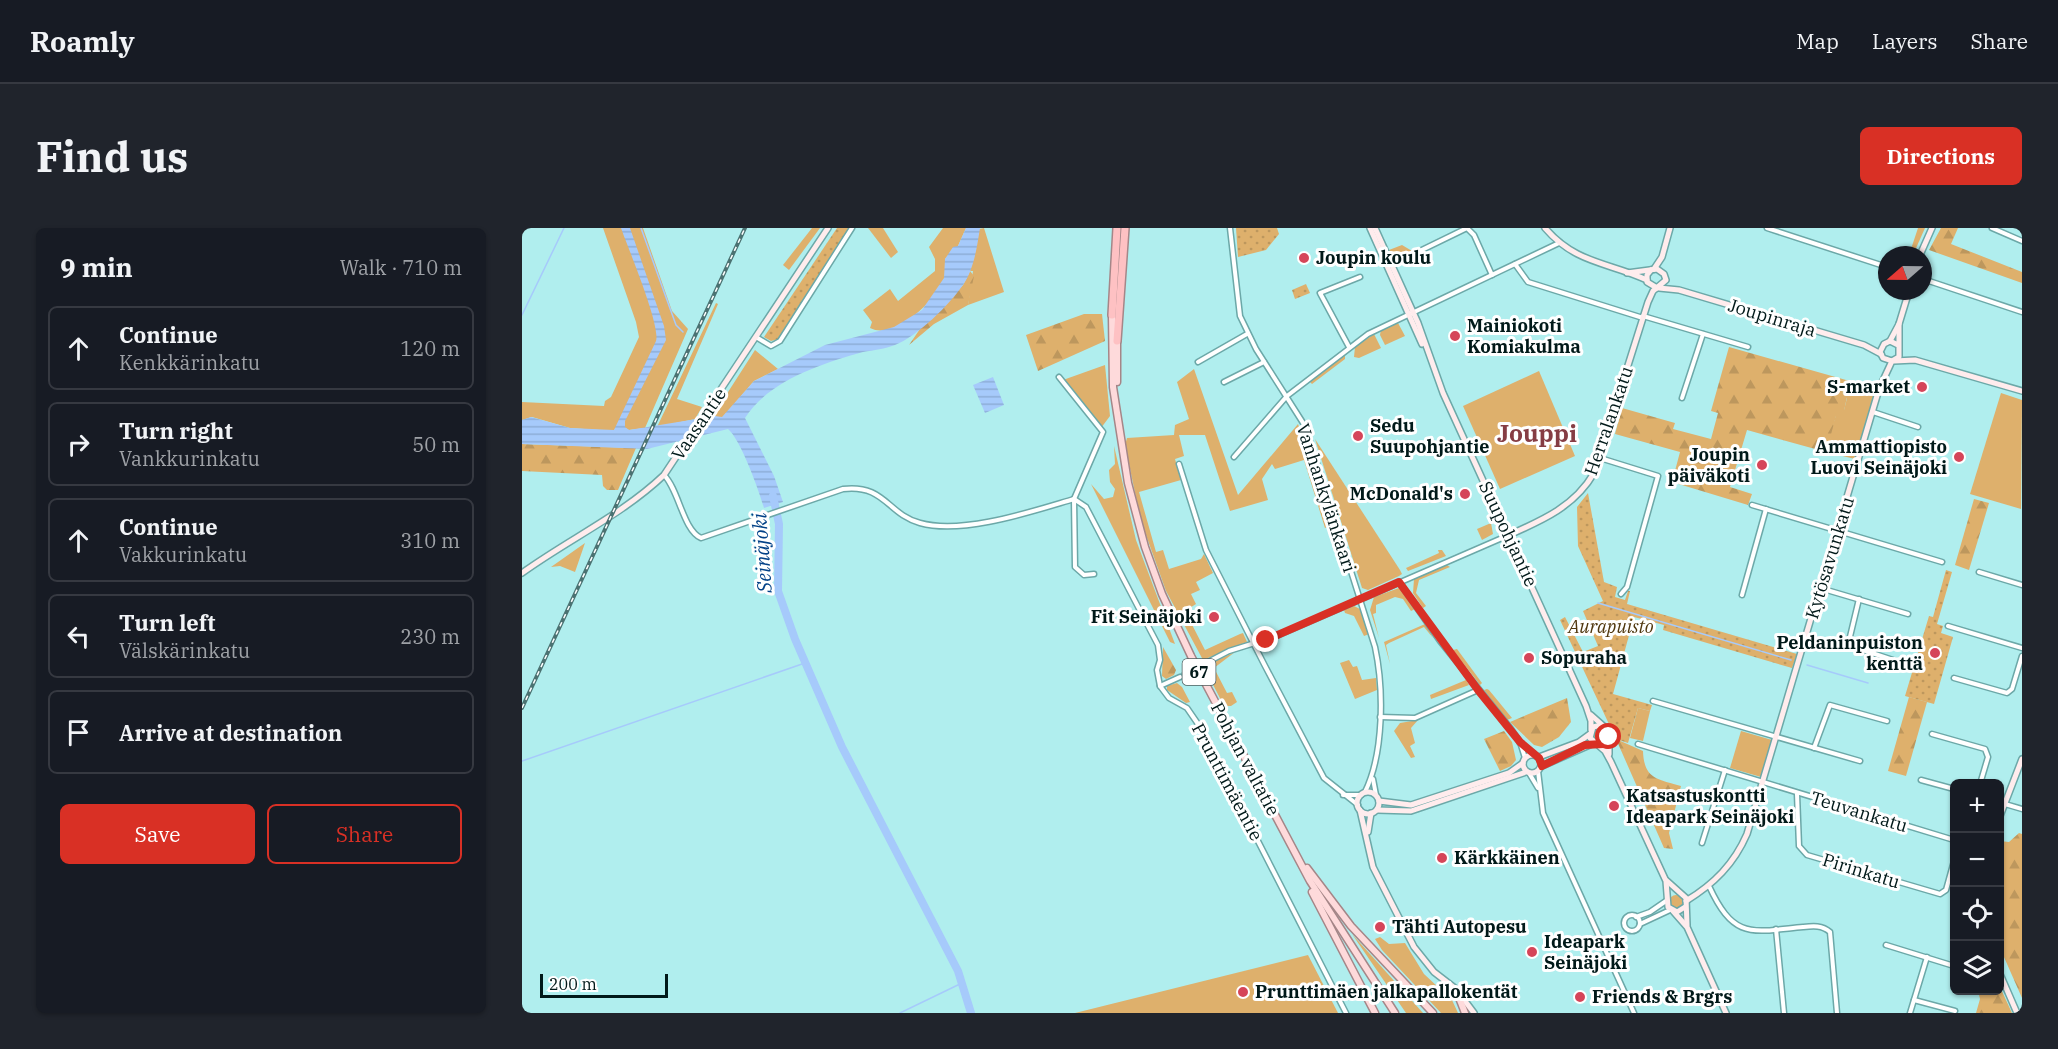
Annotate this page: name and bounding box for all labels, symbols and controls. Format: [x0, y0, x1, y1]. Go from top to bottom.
text: Roamly [30, 23, 135, 60]
text: Map [1796, 27, 1839, 55]
text: Layers [1872, 27, 1938, 55]
text: Share [1971, 27, 2028, 55]
button: Directions [1860, 127, 2022, 185]
text: Find us [36, 129, 188, 184]
place label: Joupin koulu [1316, 246, 1432, 269]
north arrow [1878, 246, 1932, 300]
text: 9 min [60, 250, 133, 284]
marker: Joupin koulu [1297, 251, 1311, 265]
text: Walk · 710 m [340, 254, 462, 281]
street label: Joupinraja [1725, 293, 1819, 342]
place label: Mainiokoti Komiakulma [1467, 314, 1581, 358]
text: Continue [119, 320, 218, 349]
marker: Mainiokoti Komiakulma [1448, 329, 1462, 343]
icon: ahead [62, 332, 95, 365]
text: 120 m [400, 335, 460, 362]
text: Kenkkärinkatu [119, 349, 260, 376]
street label: Herralankatu [1579, 363, 1638, 478]
place label: S-market [1827, 375, 1910, 398]
marker: S-market [1915, 380, 1929, 394]
street label: Vaasantie [666, 383, 731, 464]
place label: Sedu Suupohjantie [1370, 414, 1489, 458]
text: Turn right [119, 416, 233, 445]
district label: Jouppi [1497, 417, 1577, 449]
street label: Vanhankylänkaari [1292, 420, 1362, 576]
icon: right [62, 428, 95, 461]
marker: Sedu Suupohjantie [1351, 429, 1365, 443]
text: 50 m [412, 431, 460, 458]
place label: Ammattiopisto Luovi Seinäjoki [1810, 435, 1947, 479]
place label: Joupin päiväkoti [1668, 443, 1750, 487]
text: Vankkurinkatu [119, 445, 260, 472]
marker: Ammattiopisto Luovi Seinäjoki [1952, 450, 1966, 464]
marker: Joupin päiväkoti [1755, 458, 1769, 472]
street label: Suupohjantie [1474, 477, 1543, 590]
place label: McDonald's [1350, 482, 1453, 505]
marker: McDonald's [1458, 487, 1472, 501]
street label: Kytösavunkatu [1800, 494, 1859, 622]
text: Continue [119, 512, 218, 541]
water label: Seinäjoki [745, 512, 778, 595]
icon: ahead [62, 524, 95, 557]
text: 310 m [400, 527, 460, 554]
text: Vakkurinkatu [119, 541, 247, 568]
place label: Fit Seinäjoki [1091, 605, 1202, 628]
text: Turn left [119, 608, 215, 637]
marker: Fit Seinäjoki [1207, 610, 1221, 624]
park label: Aurapuisto [1567, 615, 1654, 638]
icon: left [62, 620, 95, 653]
text: 230 m [400, 623, 460, 650]
route end [1252, 626, 1278, 652]
place label: Peldaninpuiston kenttä [1776, 631, 1923, 675]
text: Välskärinkatu [119, 637, 250, 664]
place label: Sopuraha [1541, 646, 1627, 669]
marker: Peldaninpuiston kenttä [1928, 646, 1942, 660]
marker: Sopuraha [1522, 651, 1536, 665]
road number: 67 [1182, 659, 1216, 685]
street label: Pohjan valtatie [1206, 698, 1285, 820]
icon: arrive [62, 716, 95, 749]
text: Arrive at destination [119, 718, 342, 747]
street label: Prunttimäentie [1187, 719, 1268, 845]
route start [1595, 723, 1621, 749]
map controls [1950, 779, 2004, 995]
button: + [1950, 779, 2004, 833]
place label: Katsastuskontti Ideapark Seinäjoki [1626, 784, 1794, 828]
street label: Teuvankatu [1808, 786, 1910, 837]
marker: Katsastuskontti Ideapark Seinäjoki [1607, 799, 1621, 813]
button: Save [60, 804, 255, 864]
button: Share [267, 804, 462, 864]
button: − [1950, 833, 2004, 887]
place label: Kärkkäinen [1454, 846, 1560, 869]
street label: Pirinkatu [1820, 848, 1903, 893]
marker: Kärkkäinen [1435, 851, 1449, 865]
button: locate [1950, 887, 2004, 941]
place label: Tähti Autopesu [1392, 915, 1527, 938]
marker: Tähti Autopesu [1373, 920, 1387, 934]
place label: Ideapark Seinäjoki [1544, 930, 1627, 974]
button: layers [1950, 941, 2004, 995]
marker: Ideapark Seinäjoki [1525, 945, 1539, 959]
scale bar [540, 971, 668, 998]
text: 200 m [549, 974, 597, 994]
place label: Prunttimäen jalkapallokentät [1255, 980, 1518, 1003]
marker: Prunttimäen jalkapallokentät [1236, 985, 1250, 999]
place label: Friends & Brgrs [1592, 985, 1732, 1008]
marker: Friends & Brgrs [1573, 990, 1587, 1004]

